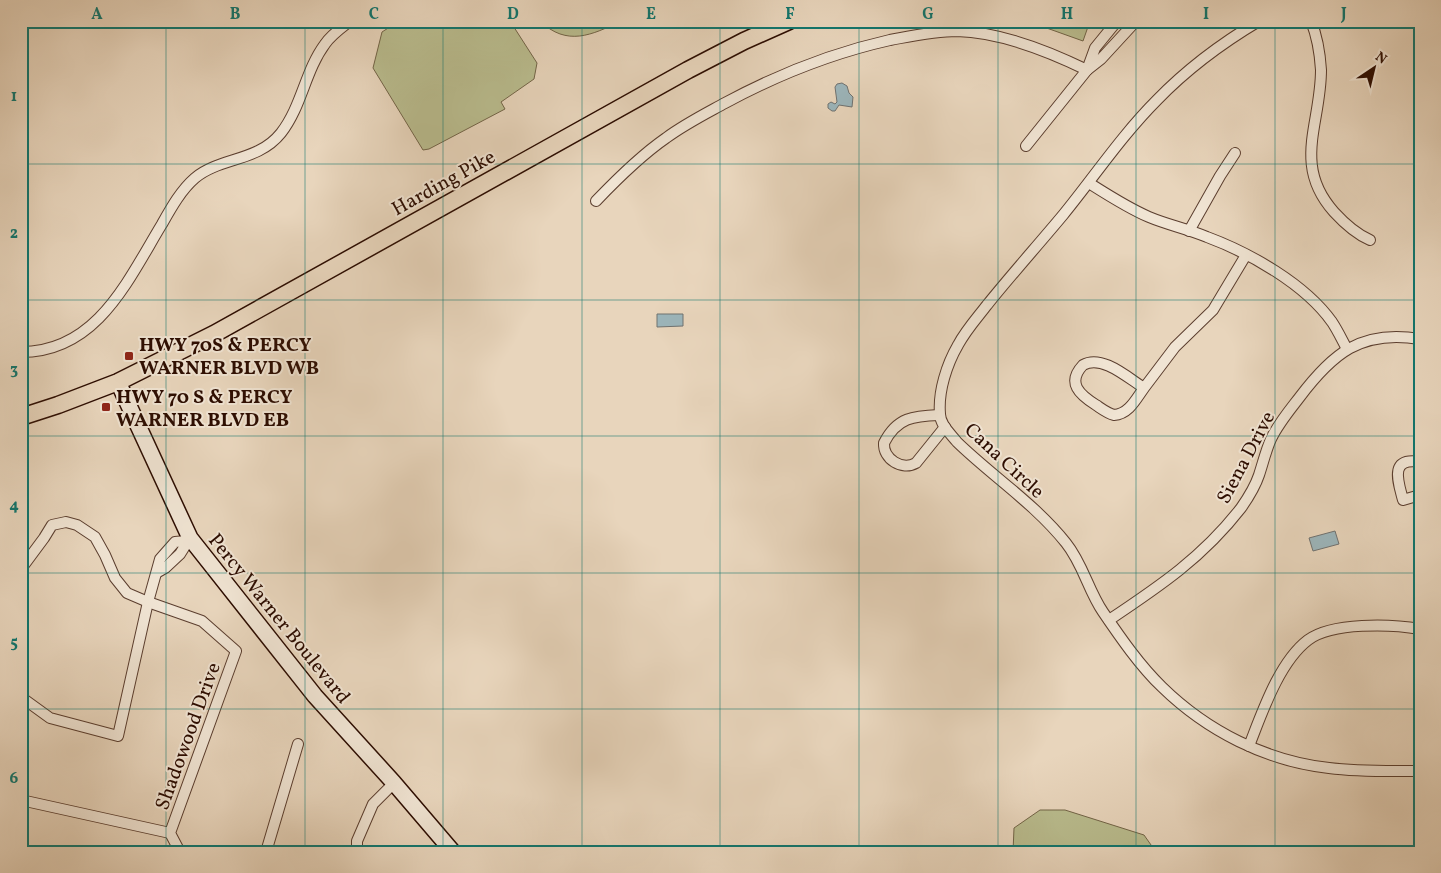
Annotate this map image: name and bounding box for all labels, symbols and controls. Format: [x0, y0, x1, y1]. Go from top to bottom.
text: A [91, 4, 103, 26]
text: B [230, 4, 241, 26]
text: C [369, 4, 379, 26]
text: D [507, 4, 519, 26]
text: E [646, 4, 656, 26]
text: F [785, 4, 795, 26]
text: G [922, 4, 934, 26]
text: H [1061, 4, 1073, 26]
text: I [1203, 4, 1209, 26]
text: J [1340, 4, 1347, 26]
north arrow [1348, 42, 1398, 92]
text: N [1371, 48, 1390, 69]
text: 1 [11, 86, 17, 108]
street label: Harding Pike [387, 144, 501, 224]
text: 2 [10, 223, 18, 245]
place label: HWY 70S & PERCY WARNER BLVD WB [139, 332, 319, 383]
marker: HWY 70S & PERCY WARNER BLVD WB [123, 350, 135, 362]
text: 3 [10, 359, 18, 381]
place label: HWY 70 S & PERCY WARNER BLVD EB [116, 384, 293, 435]
marker: HWY 70 S & PERCY WARNER BLVD EB [100, 401, 112, 413]
street label: Siena Drive [1211, 407, 1283, 509]
street label: Cana Circle [957, 417, 1050, 506]
text: 4 [9, 495, 19, 517]
street label: Percy Warner Boulevard [201, 528, 356, 711]
text: 5 [10, 632, 18, 654]
street label: Shadowood Drive [149, 659, 229, 814]
text: 6 [10, 768, 19, 790]

